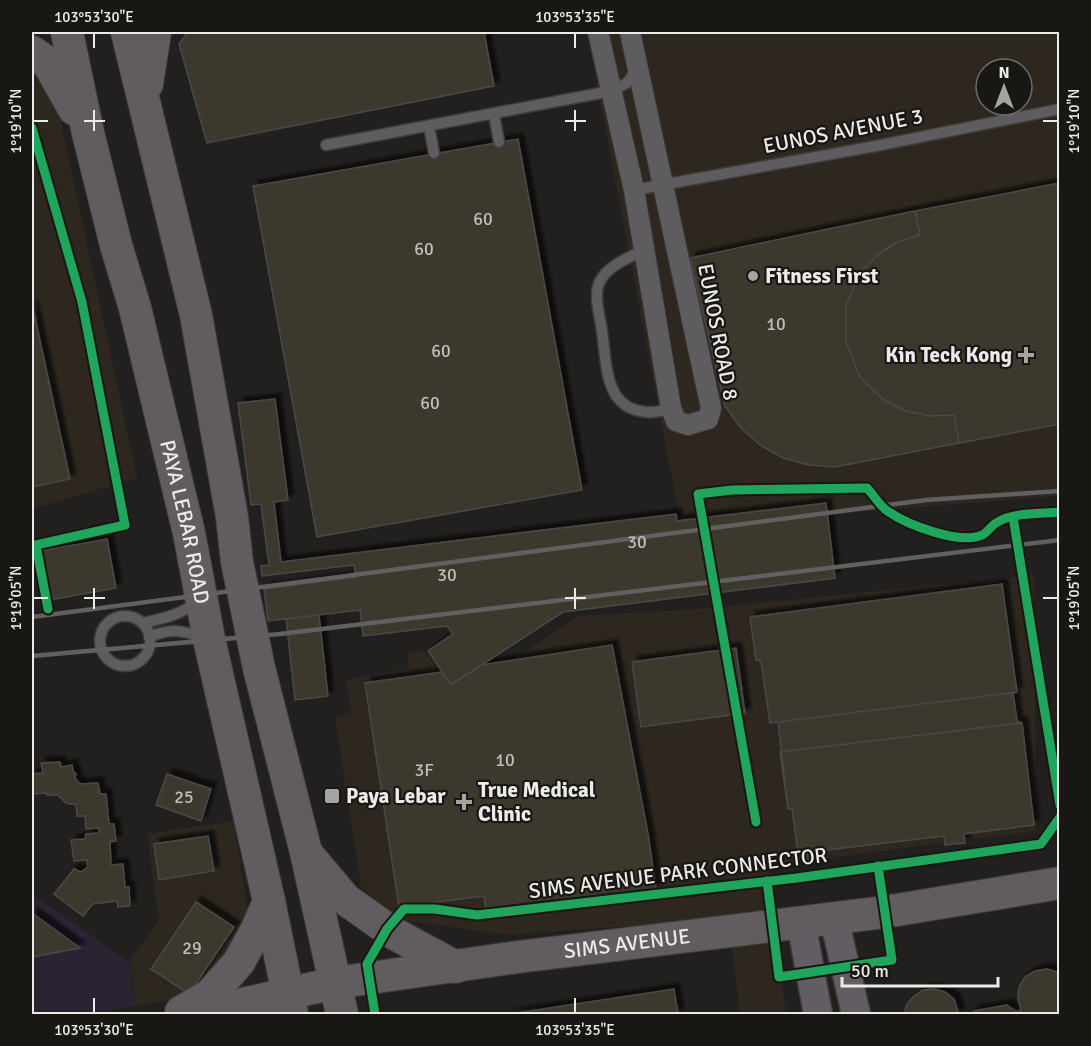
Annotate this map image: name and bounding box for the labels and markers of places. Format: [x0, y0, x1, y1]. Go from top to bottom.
place label: Fitness First [765, 263, 879, 289]
marker: Fitness First [746, 269, 760, 283]
place label: Kin Teck Kong [885, 342, 1012, 368]
marker: Kin Teck Kong [1017, 346, 1035, 364]
place label: True Medical Clinic [478, 777, 596, 827]
place label: Paya Lebar [346, 783, 446, 809]
marker: Paya Lebar [323, 787, 341, 805]
marker: True Medical Clinic [455, 793, 473, 811]

